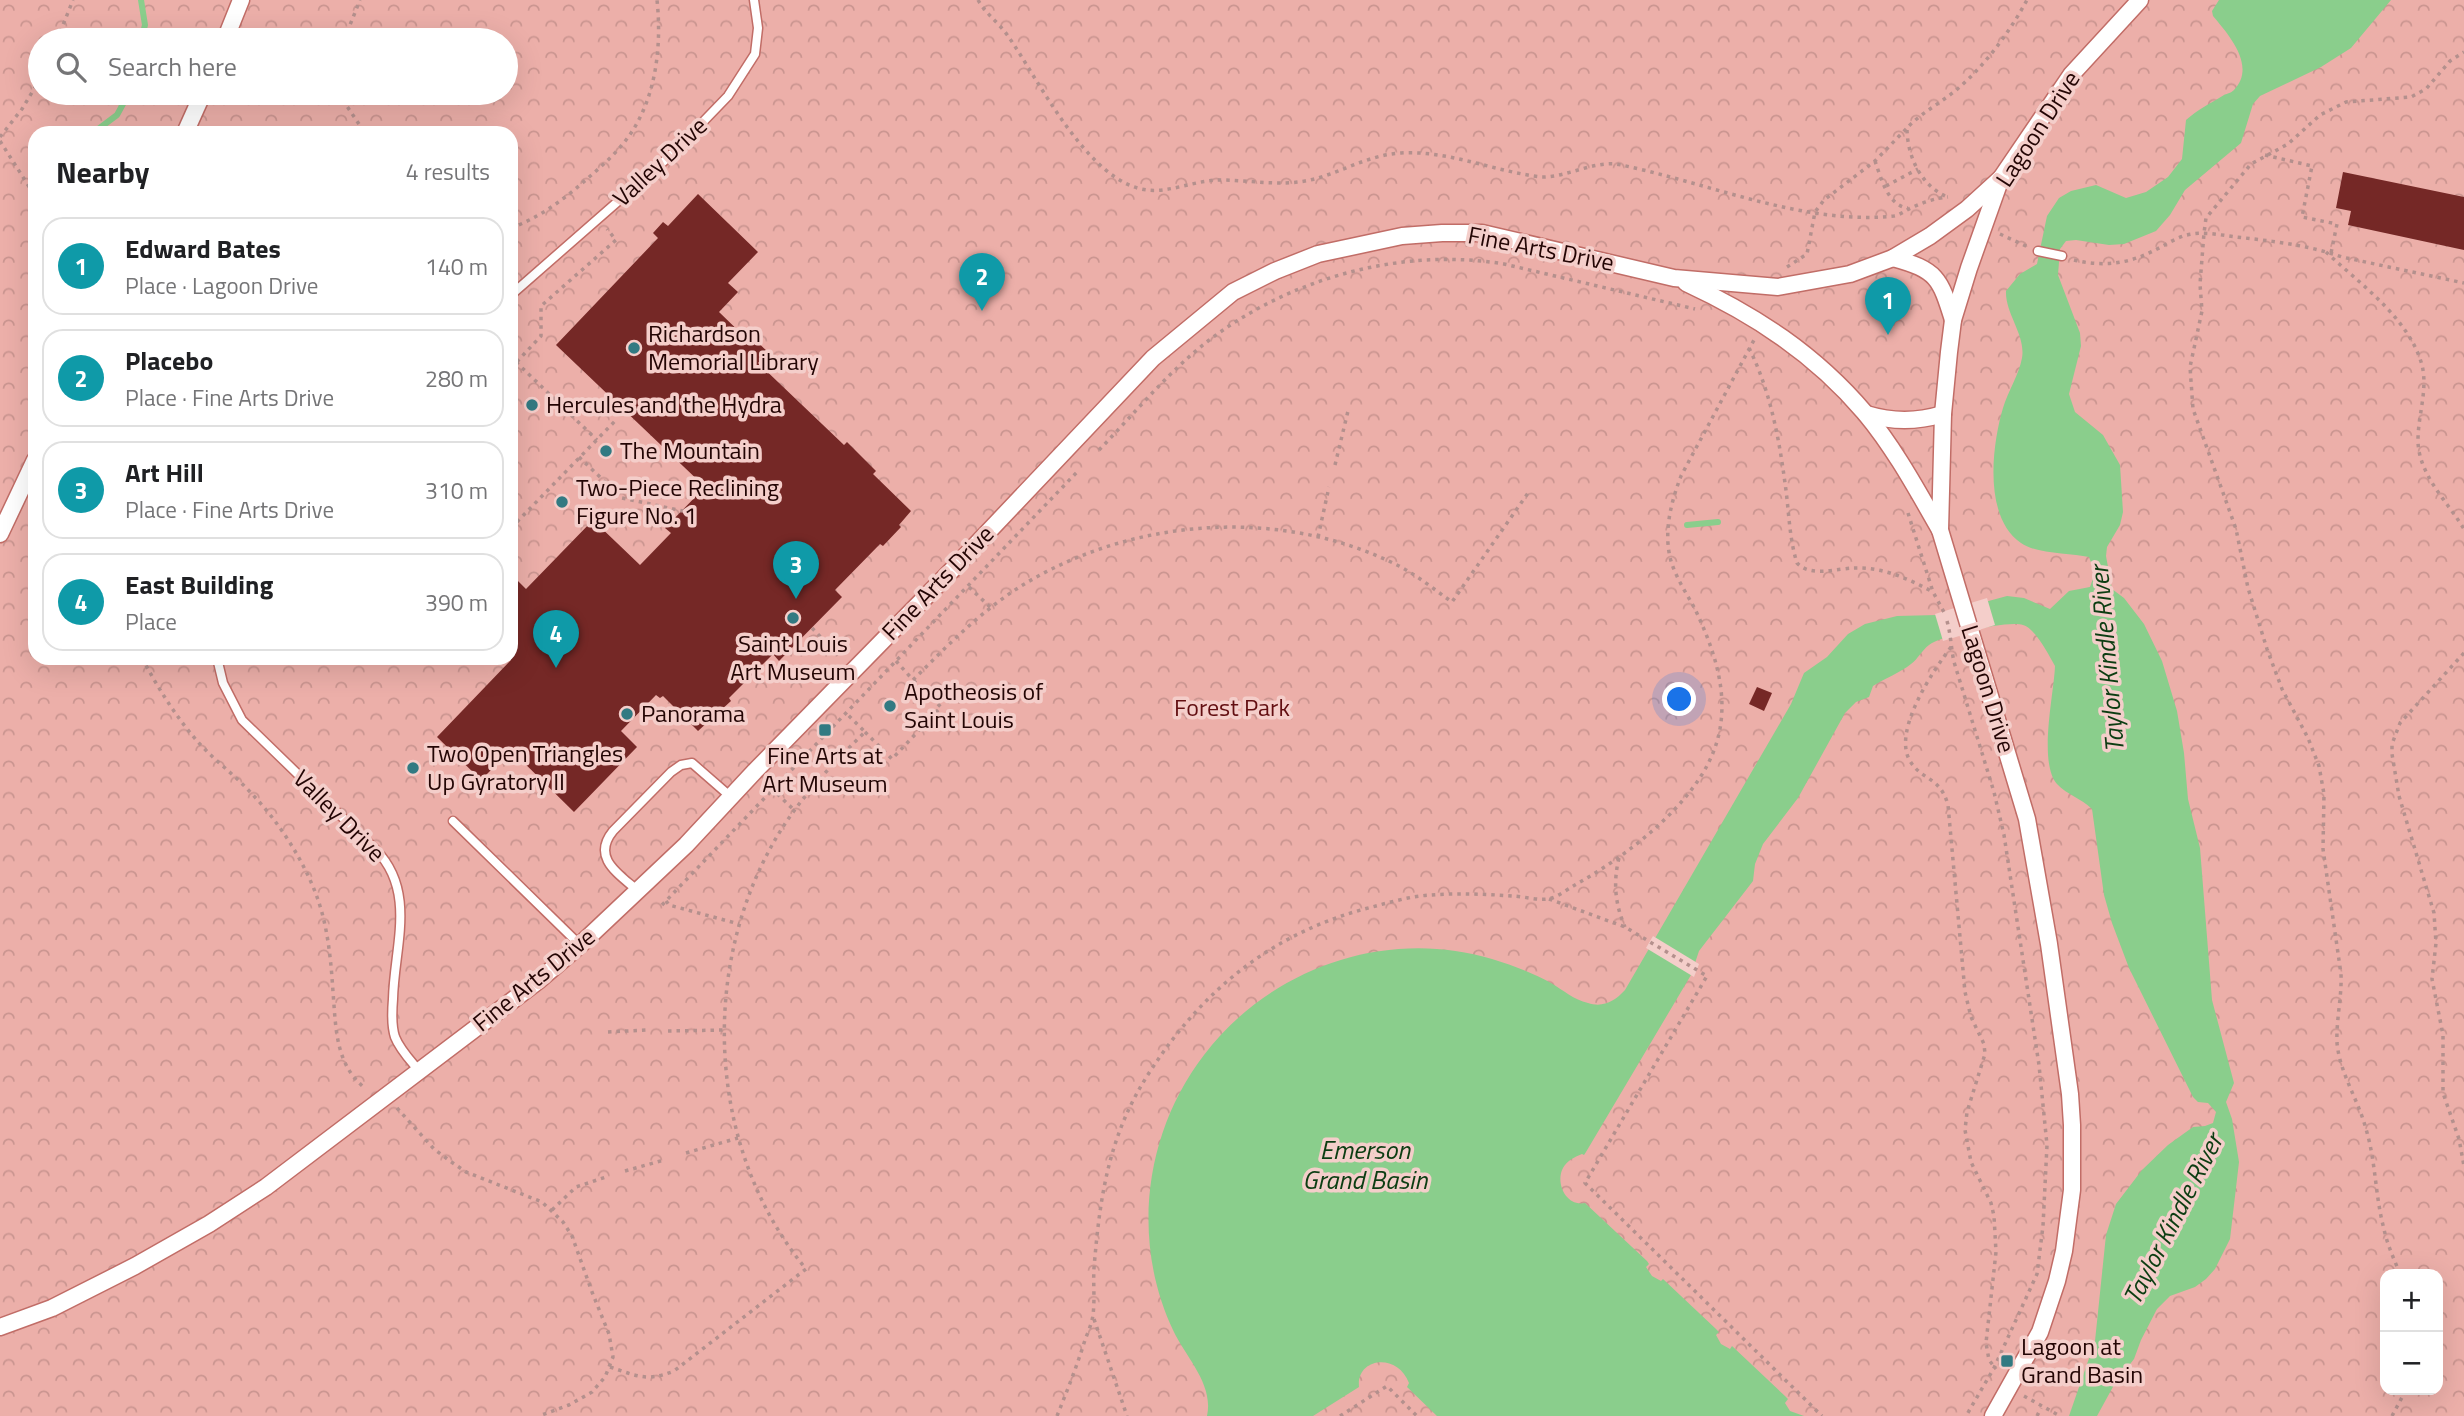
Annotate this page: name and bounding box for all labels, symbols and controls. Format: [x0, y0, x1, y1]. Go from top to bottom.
search box [28, 28, 518, 105]
text: Search here [108, 47, 237, 86]
icon: search [52, 48, 90, 86]
street label: Lagoon Drive [1986, 63, 2088, 194]
street label: Valley Drive [604, 108, 715, 215]
text: Nearby [56, 149, 149, 195]
text: 4 results [406, 154, 490, 189]
street label: Fine Arts Drive [1465, 216, 1617, 280]
text: Edward Bates [125, 229, 281, 268]
text: 1 [75, 249, 87, 284]
text: 140 m [425, 249, 488, 284]
pin: 2 [959, 253, 1005, 311]
text: Place · Lagoon Drive [125, 268, 318, 303]
pin: 1 [1865, 277, 1911, 335]
place label: Richardson Memorial Library [648, 315, 819, 379]
marker: Richardson Memorial Library [626, 340, 642, 356]
text: Placebo [125, 341, 213, 380]
text: 2 [75, 361, 87, 396]
text: 280 m [425, 361, 488, 396]
text: Place · Fine Arts Drive [125, 380, 334, 415]
place label: Hercules and the Hydra [546, 386, 782, 422]
marker: Hercules and the Hydra [524, 397, 540, 413]
place label: The Mountain [620, 432, 760, 468]
marker: The Mountain [598, 443, 614, 459]
text: Art Hill [125, 453, 204, 492]
place label: Two-Piece Reclining Figure No. 1 [576, 469, 779, 533]
text: 3 [75, 473, 87, 508]
text: 310 m [425, 473, 488, 508]
text: Place · Fine Arts Drive [125, 492, 334, 527]
marker: Two-Piece Reclining Figure No. 1 [554, 494, 570, 510]
street label: Fine Arts Drive [873, 517, 1002, 648]
pin: 3 [773, 541, 819, 599]
water label: Taylor Kindle River [2079, 561, 2134, 754]
text: East Building [125, 565, 273, 604]
text: 4 [75, 585, 87, 620]
text: 390 m [425, 585, 488, 620]
text: Place [125, 604, 177, 639]
pin: 4 [533, 610, 579, 668]
marker: Saint Louis Art Museum [785, 610, 801, 626]
street label: Lagoon Drive [1952, 620, 2025, 757]
place label: Saint Louis Art Museum [730, 625, 856, 689]
place label: Apotheosis of Saint Louis [904, 673, 1043, 737]
your location [1662, 682, 1696, 716]
park label: Forest Park [1174, 689, 1290, 725]
place label: Panorama [641, 695, 745, 731]
marker: Apotheosis of Saint Louis [882, 698, 898, 714]
marker: Panorama [619, 706, 635, 722]
marker: Fine Arts at Art Museum [817, 722, 833, 738]
place label: Two Open Triangles Up Gyratory II [427, 735, 623, 799]
place label: Fine Arts at Art Museum [762, 737, 888, 801]
marker: Two Open Triangles Up Gyratory II [405, 760, 421, 776]
street label: Valley Drive [285, 761, 394, 870]
street label: Fine Arts Drive [464, 919, 602, 1040]
water label: Taylor Kindle River [2113, 1124, 2234, 1311]
water label: Emerson Grand Basin [1303, 1130, 1428, 1199]
map controls [2380, 1269, 2443, 1395]
button: + [2380, 1269, 2443, 1332]
place label: Lagoon at Grand Basin [2021, 1328, 2143, 1392]
button: − [2380, 1332, 2443, 1395]
marker: Lagoon at Grand Basin [1999, 1353, 2015, 1369]

